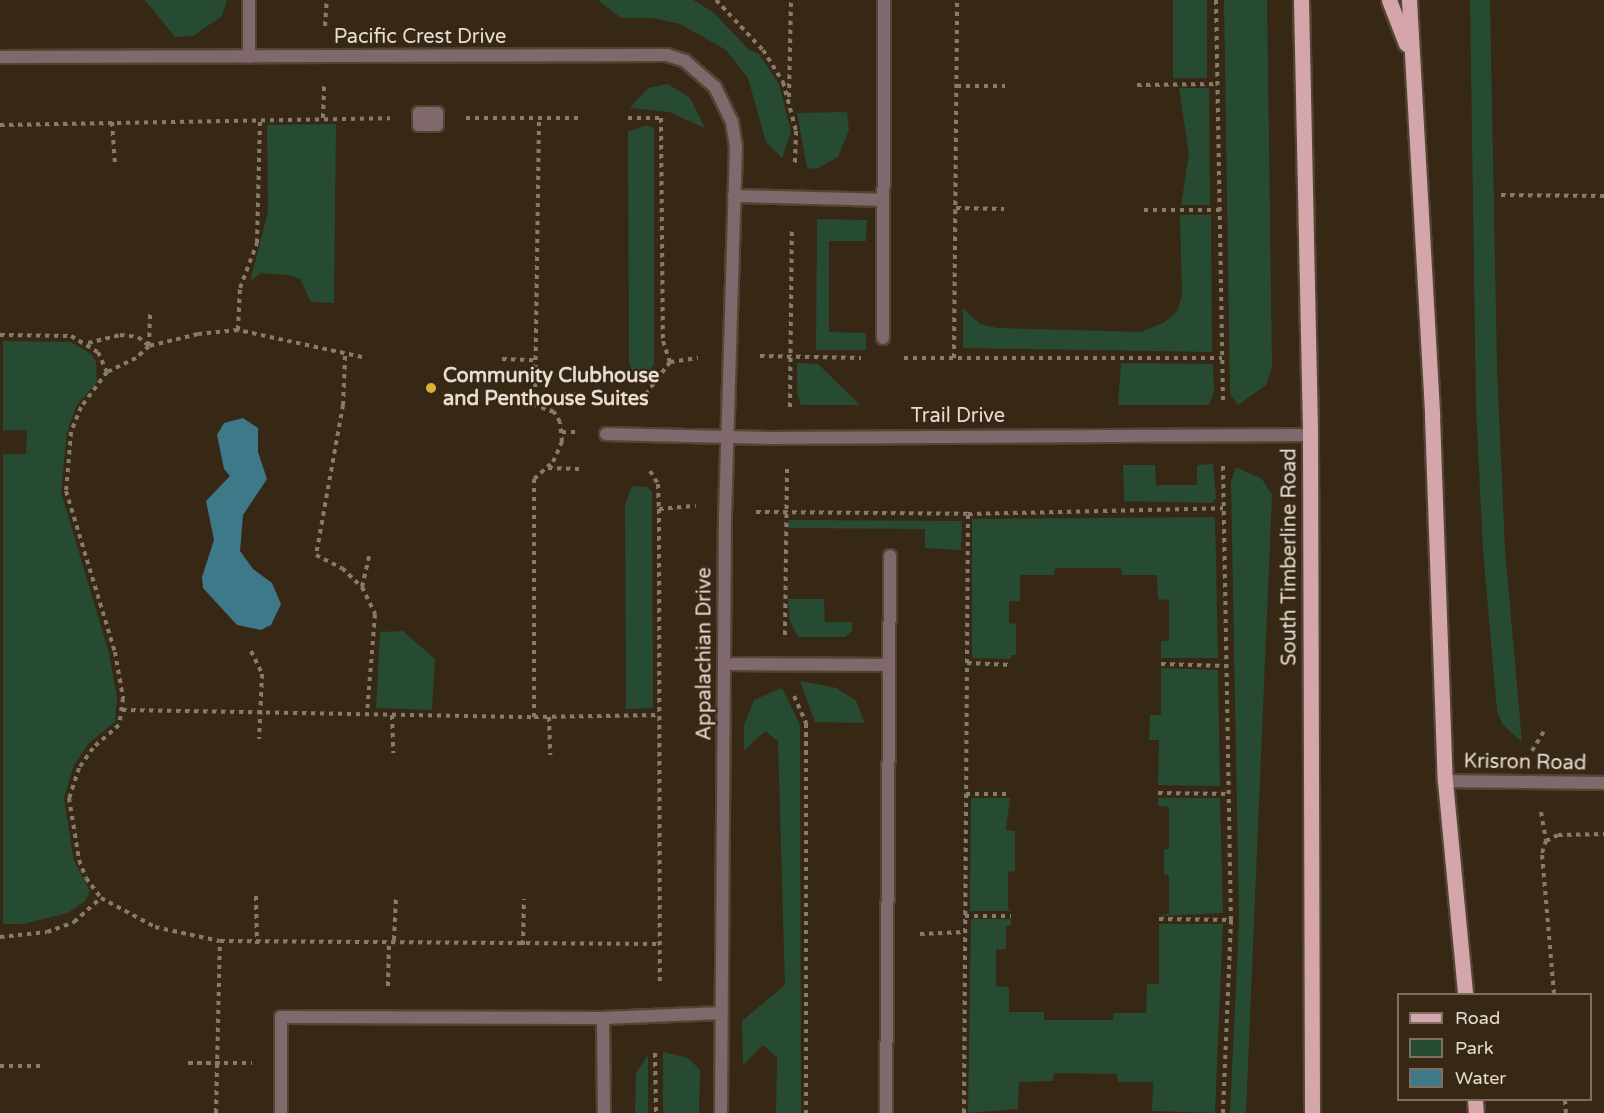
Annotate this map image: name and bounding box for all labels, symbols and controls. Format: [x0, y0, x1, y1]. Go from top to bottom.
street label: Pacific Crest Drive [334, 25, 506, 49]
place label: Community Clubhouse and Penthouse Suites [443, 365, 659, 412]
marker: Community Clubhouse and Penthouse Suites [424, 381, 438, 395]
street label: Trail Drive [911, 404, 1005, 428]
street label: South Timberline Road [1278, 448, 1302, 666]
street label: Appalachian Drive [693, 567, 717, 741]
street label: Krisron Road [1463, 750, 1587, 776]
legend [1397, 993, 1592, 1101]
text: Road [1455, 1007, 1500, 1029]
text: Park [1455, 1037, 1493, 1059]
text: Water [1455, 1067, 1506, 1089]

